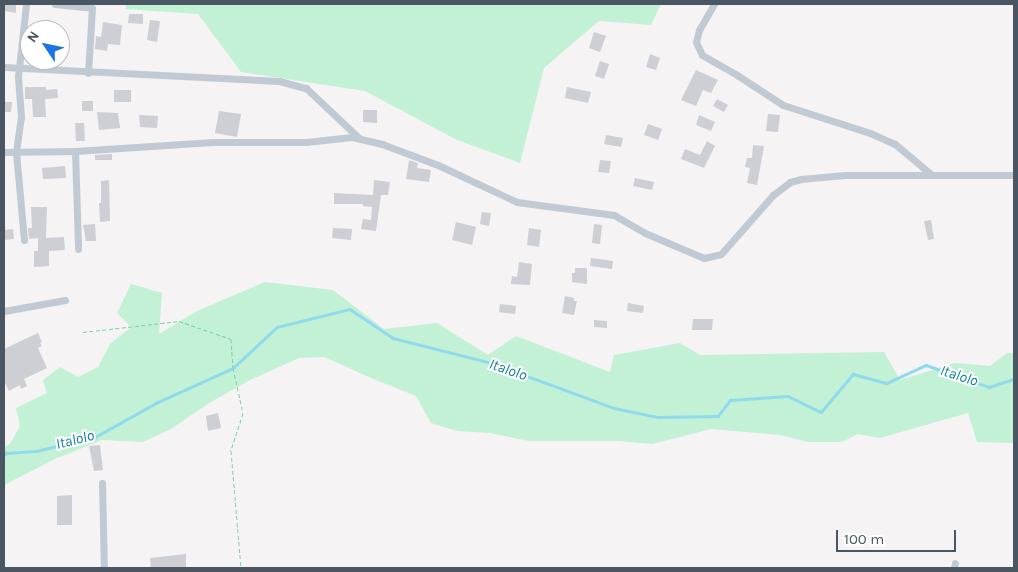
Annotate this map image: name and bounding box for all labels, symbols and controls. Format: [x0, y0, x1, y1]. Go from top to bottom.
north arrow [20, 20, 70, 70]
text: N [23, 28, 43, 46]
water label: Italolo [487, 355, 529, 385]
water label: Italolo [938, 361, 980, 391]
water label: Italolo [54, 427, 96, 453]
scale bar [838, 520, 958, 552]
text: 100 m [844, 530, 884, 548]

